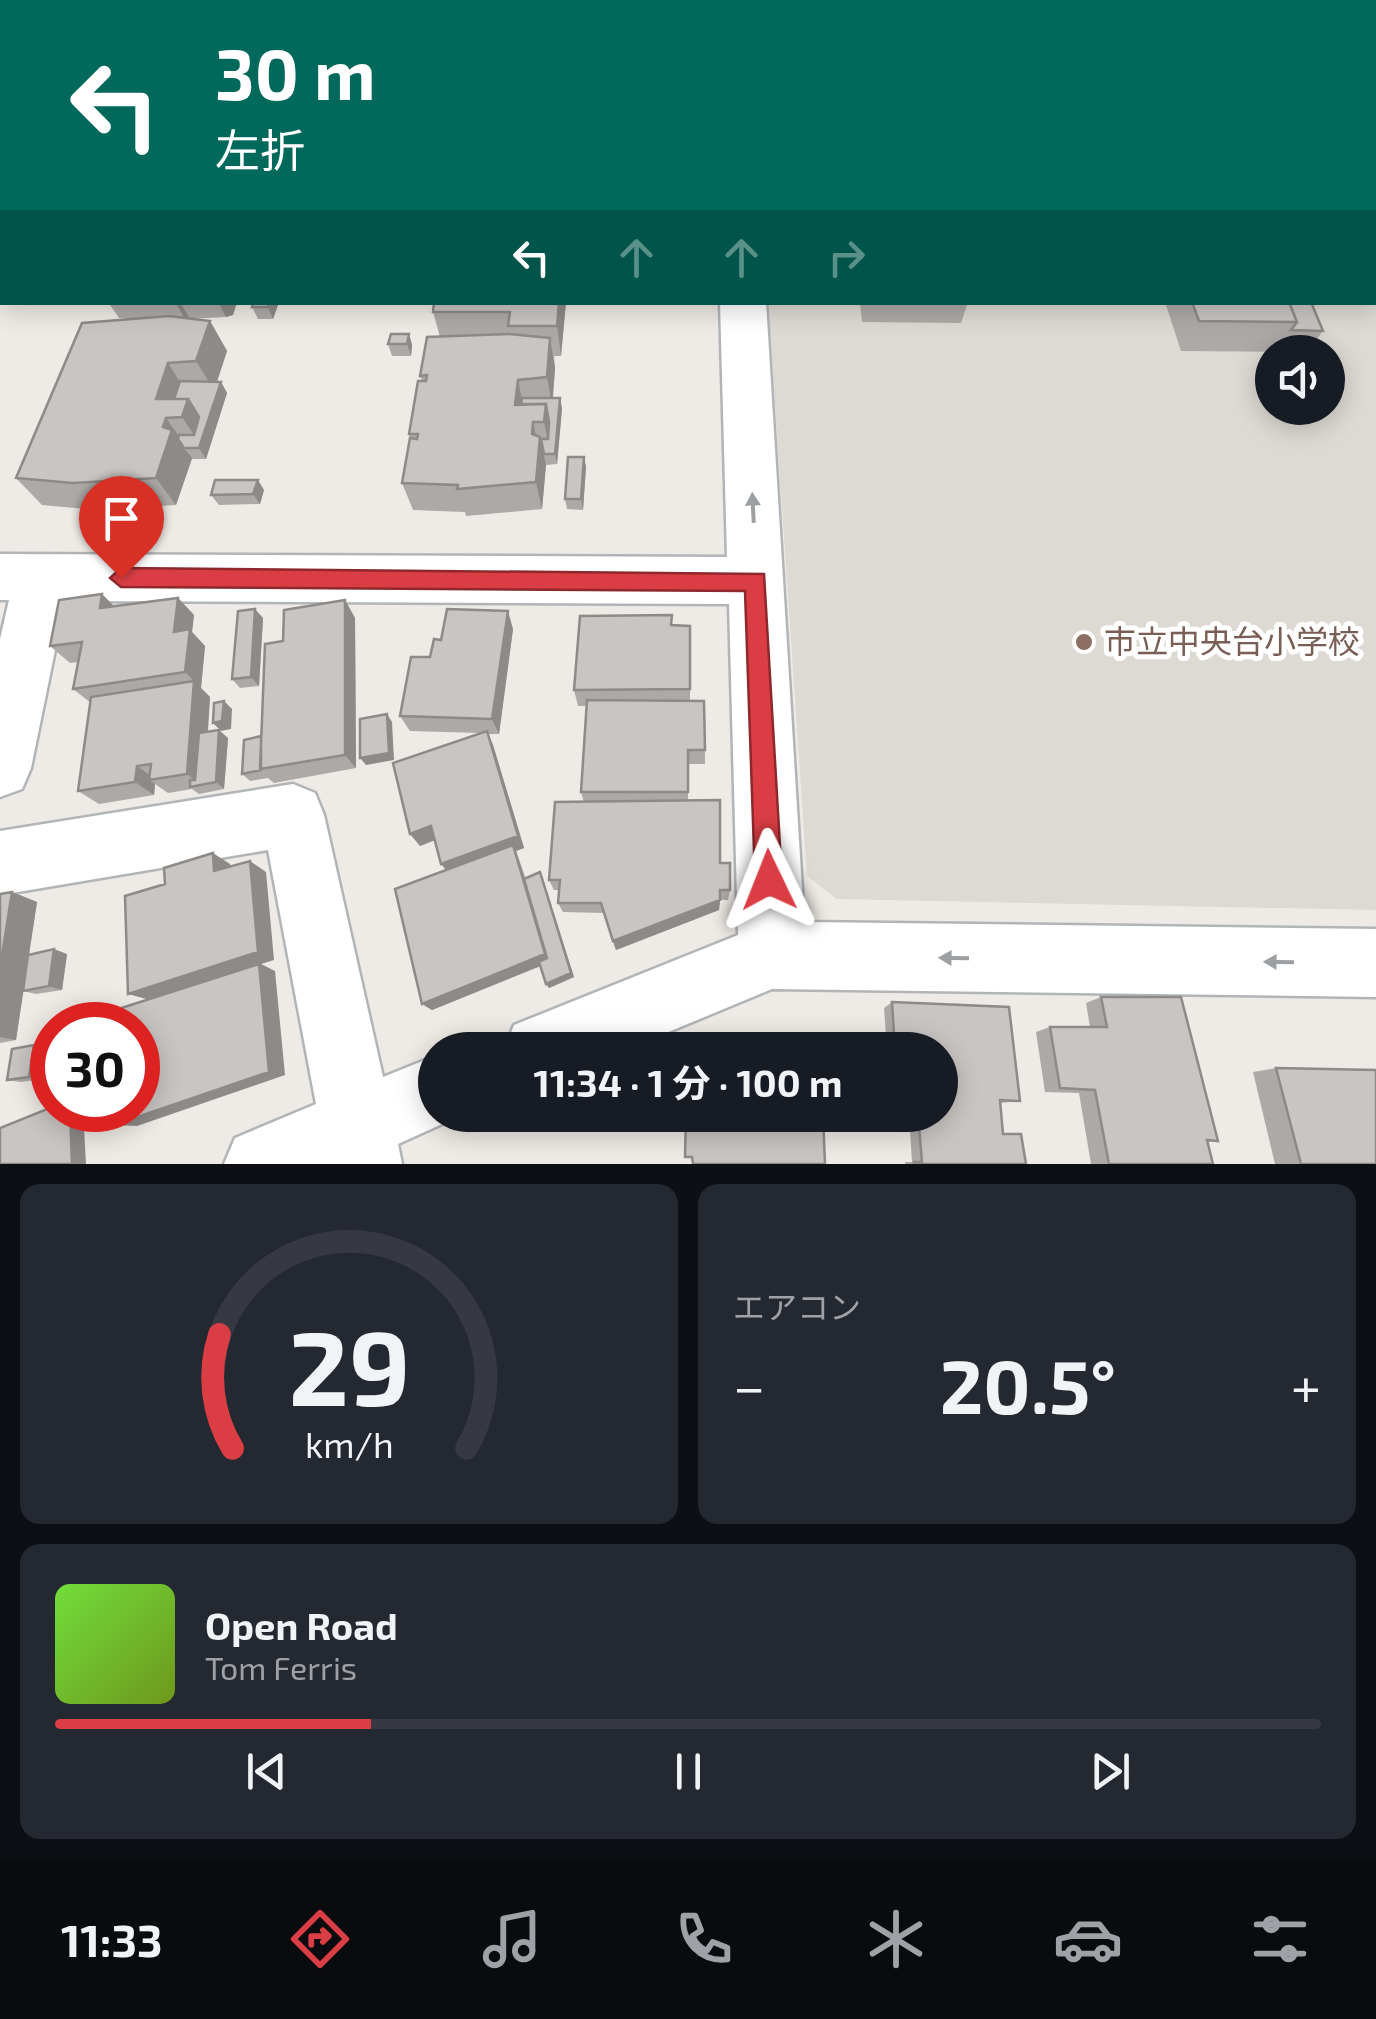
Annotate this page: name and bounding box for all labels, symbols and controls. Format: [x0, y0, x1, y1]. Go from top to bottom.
text: 30 m [215, 30, 376, 114]
icon: left [50, 40, 180, 170]
text: 左折 [215, 122, 305, 176]
icon: left [504, 230, 559, 285]
icon: ahead [609, 230, 664, 285]
icon: ahead [714, 230, 769, 285]
icon: right [819, 230, 874, 285]
map controls [1255, 335, 1345, 425]
button: sound [1255, 335, 1345, 425]
pin [79, 476, 164, 579]
icon: arrive [94, 491, 149, 546]
one-way arrow [745, 491, 761, 523]
place label: 市立中央台小学校 [1104, 621, 1360, 659]
marker: 市立中央台小学校 [1073, 631, 1095, 653]
position arrow [717, 828, 821, 932]
one-way arrow [937, 949, 969, 965]
one-way arrow [1262, 954, 1294, 970]
speed limit sign: 30 [30, 1002, 160, 1132]
text: 11:34 · 1 分 · 100 m [534, 1059, 842, 1105]
text: エアコン [733, 1287, 861, 1325]
text: 29 [288, 1302, 410, 1427]
text: 20.5° [940, 1339, 1116, 1429]
text: − [733, 1352, 765, 1418]
text: + [1291, 1352, 1321, 1418]
text: km/h [305, 1422, 393, 1465]
text: Open Road [205, 1602, 398, 1648]
text: Tom Ferris [205, 1648, 357, 1686]
icon: previous [239, 1744, 294, 1799]
icon: pause [661, 1744, 716, 1799]
icon: next [1083, 1744, 1138, 1799]
icon: directions [285, 1904, 355, 1974]
icon: music [477, 1904, 547, 1974]
icon: phone [669, 1904, 739, 1974]
icon: climate [861, 1904, 931, 1974]
icon: car [1053, 1904, 1123, 1974]
icon: filters [1245, 1904, 1315, 1974]
text: 11:33 [61, 1912, 163, 1966]

